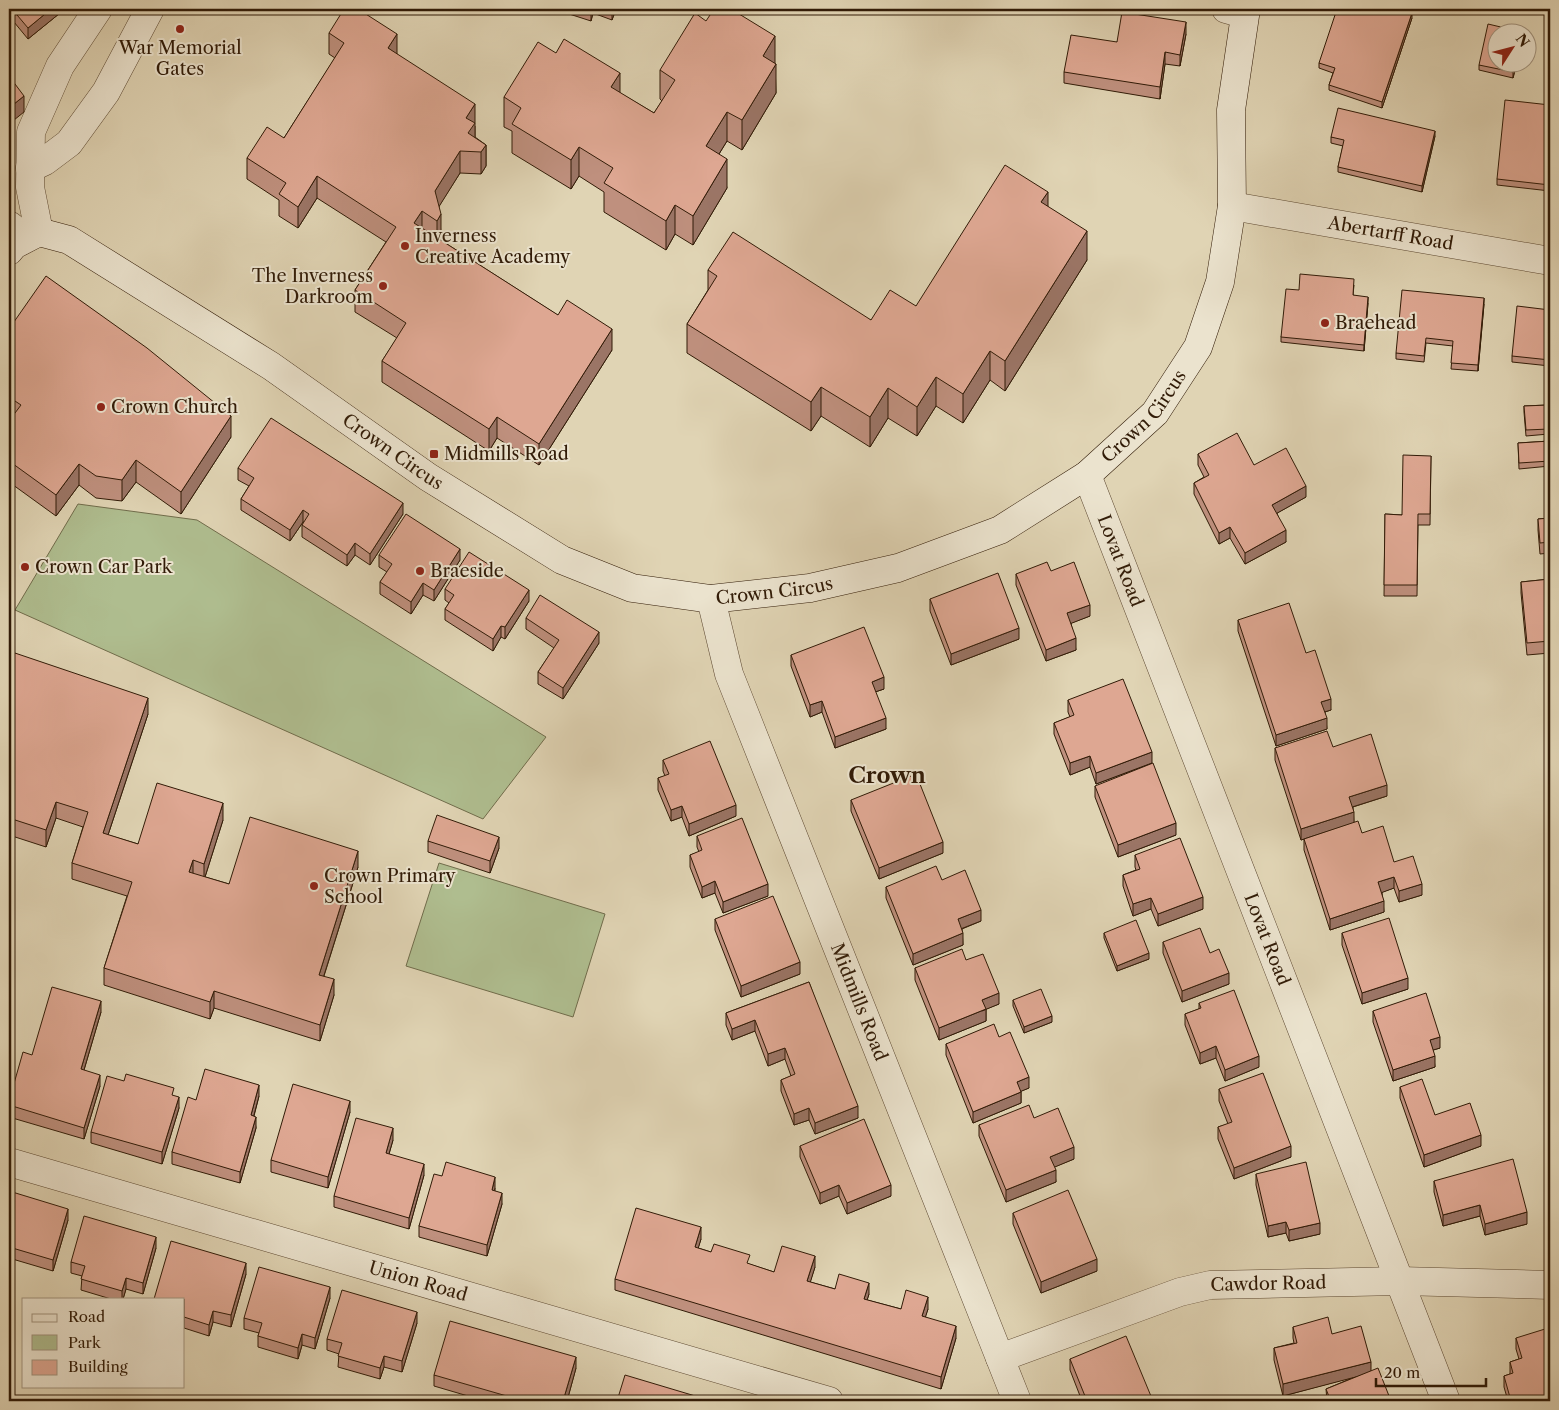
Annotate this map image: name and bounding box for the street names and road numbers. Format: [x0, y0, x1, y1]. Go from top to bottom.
street label: Abertarff Road [1325, 212, 1455, 255]
street label: Crown Circus [1097, 366, 1191, 467]
street label: Crown Circus [338, 409, 447, 495]
street label: Lovat Road [1093, 512, 1148, 610]
street label: Crown Circus [715, 572, 835, 609]
street label: Lovat Road [1239, 890, 1295, 988]
street label: Midmills Road [826, 940, 892, 1064]
street label: Union Road [366, 1256, 470, 1306]
street label: Cawdor Road [1210, 1272, 1327, 1296]

